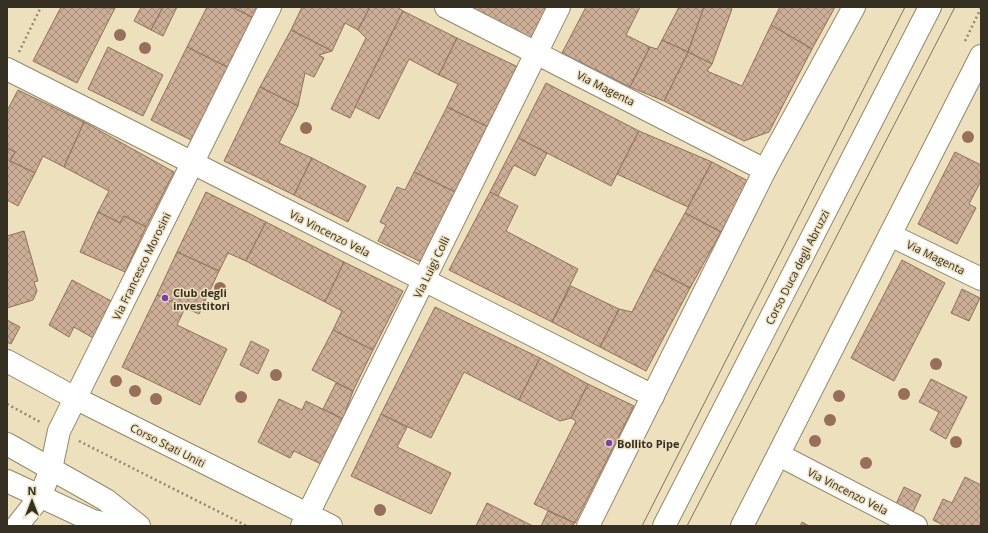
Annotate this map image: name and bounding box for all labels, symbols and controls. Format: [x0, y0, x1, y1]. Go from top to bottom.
street label: Via Magenta [574, 67, 638, 109]
street label: Via Vincenzo Vela [287, 206, 373, 260]
street label: Corso Duca degli Abruzzi [761, 207, 833, 327]
street label: Via Francesco Morosini [108, 210, 174, 322]
street label: Via Luigi Colli [410, 234, 452, 300]
street label: Via Magenta [904, 236, 968, 278]
place label: Club degli investitori [173, 285, 230, 313]
marker: Club degli investitori [160, 293, 170, 303]
street label: Corso Stati Uniti [128, 420, 208, 470]
place label: Bollito Pipe [617, 436, 680, 451]
marker: Bollito Pipe [604, 438, 614, 448]
street label: Via Vincenzo Vela [805, 464, 891, 518]
north arrow [12, 481, 52, 521]
text: N [28, 483, 36, 498]

